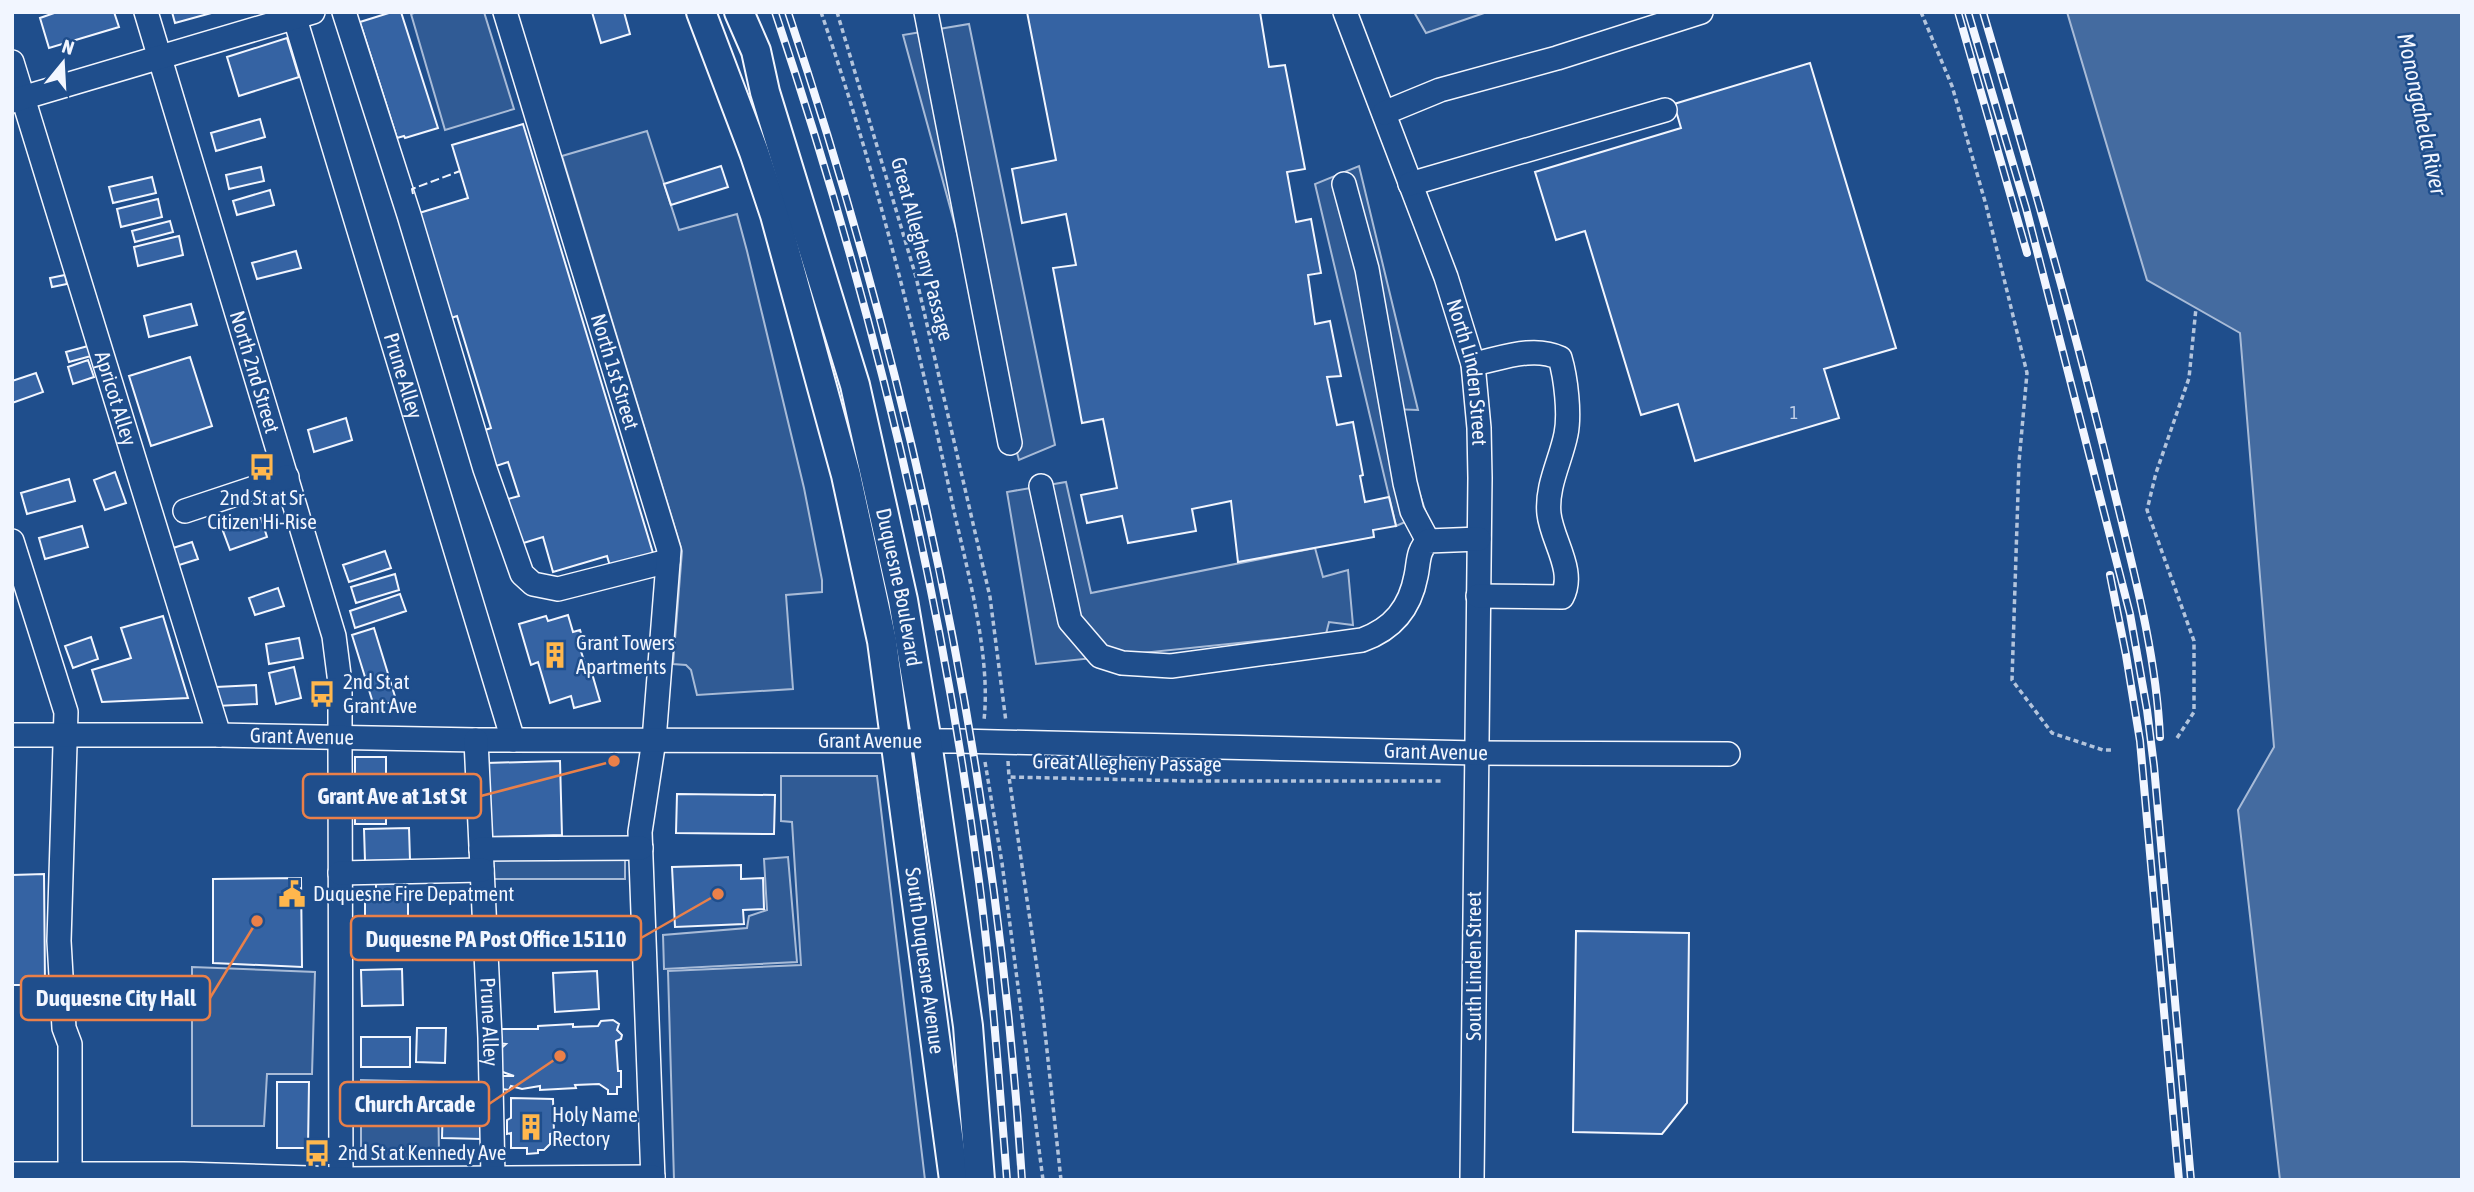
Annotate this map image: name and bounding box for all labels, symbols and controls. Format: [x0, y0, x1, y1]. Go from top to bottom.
north arrow [28, 28, 98, 98]
water label: Monongahela River [2392, 31, 2452, 199]
text: N [60, 35, 77, 59]
street label: Great Allegheny Passage [887, 154, 959, 343]
street label: North Linden Street [1443, 296, 1492, 446]
street label: North 2nd Street [226, 308, 285, 436]
street label: North 1st Street [587, 311, 645, 432]
street label: Prune Alley [380, 330, 428, 422]
street label: Apricot Alley [91, 348, 142, 448]
house number: 1 [1790, 402, 1798, 423]
bus stop icon: 2nd St at Sr Citizen Hi-Rise [247, 452, 277, 482]
place label: 2nd St at Sr Citizen Hi-Rise [207, 485, 317, 533]
street label: Duquesne Boulevard [872, 506, 927, 668]
place label: Grant Towers Apartments [576, 630, 675, 678]
building icon: Grant Towers Apartments [540, 640, 570, 670]
place label: 2nd St at Grant Ave [343, 669, 417, 717]
bus stop icon: 2nd St at Grant Ave [307, 679, 337, 709]
street label: Grant Avenue [250, 723, 354, 749]
street label: Grant Avenue [818, 728, 922, 752]
street label: Grant Avenue [1384, 738, 1488, 764]
street label: Great Allegheny Passage [1032, 748, 1222, 776]
callout: Grant Ave at 1st St [303, 774, 481, 818]
text: Grant Ave at 1st St [317, 783, 467, 809]
street label: South Duquesne Avenue [901, 866, 950, 1055]
public building icon: Duquesne Fire Depatment [277, 879, 307, 909]
place label: Duquesne Fire Depatment [313, 881, 514, 905]
street label: South Linden Street [1461, 891, 1485, 1041]
callout: Duquesne PA Post Office 15110 [351, 916, 641, 960]
text: Duquesne PA Post Office 15110 [365, 926, 627, 952]
callout: Duquesne City Hall [21, 976, 210, 1020]
street label: Prune Alley [476, 977, 504, 1066]
text: Duquesne City Hall [36, 985, 197, 1011]
callout: Church Arcade [340, 1082, 489, 1126]
text: Church Arcade [355, 1091, 475, 1117]
place label: Holy Name Rectory [552, 1102, 638, 1150]
building icon: Holy Name Rectory [516, 1112, 546, 1142]
bus stop icon: 2nd St at Kennedy Ave [302, 1138, 332, 1168]
place label: 2nd St at Kennedy Ave [338, 1140, 506, 1164]

